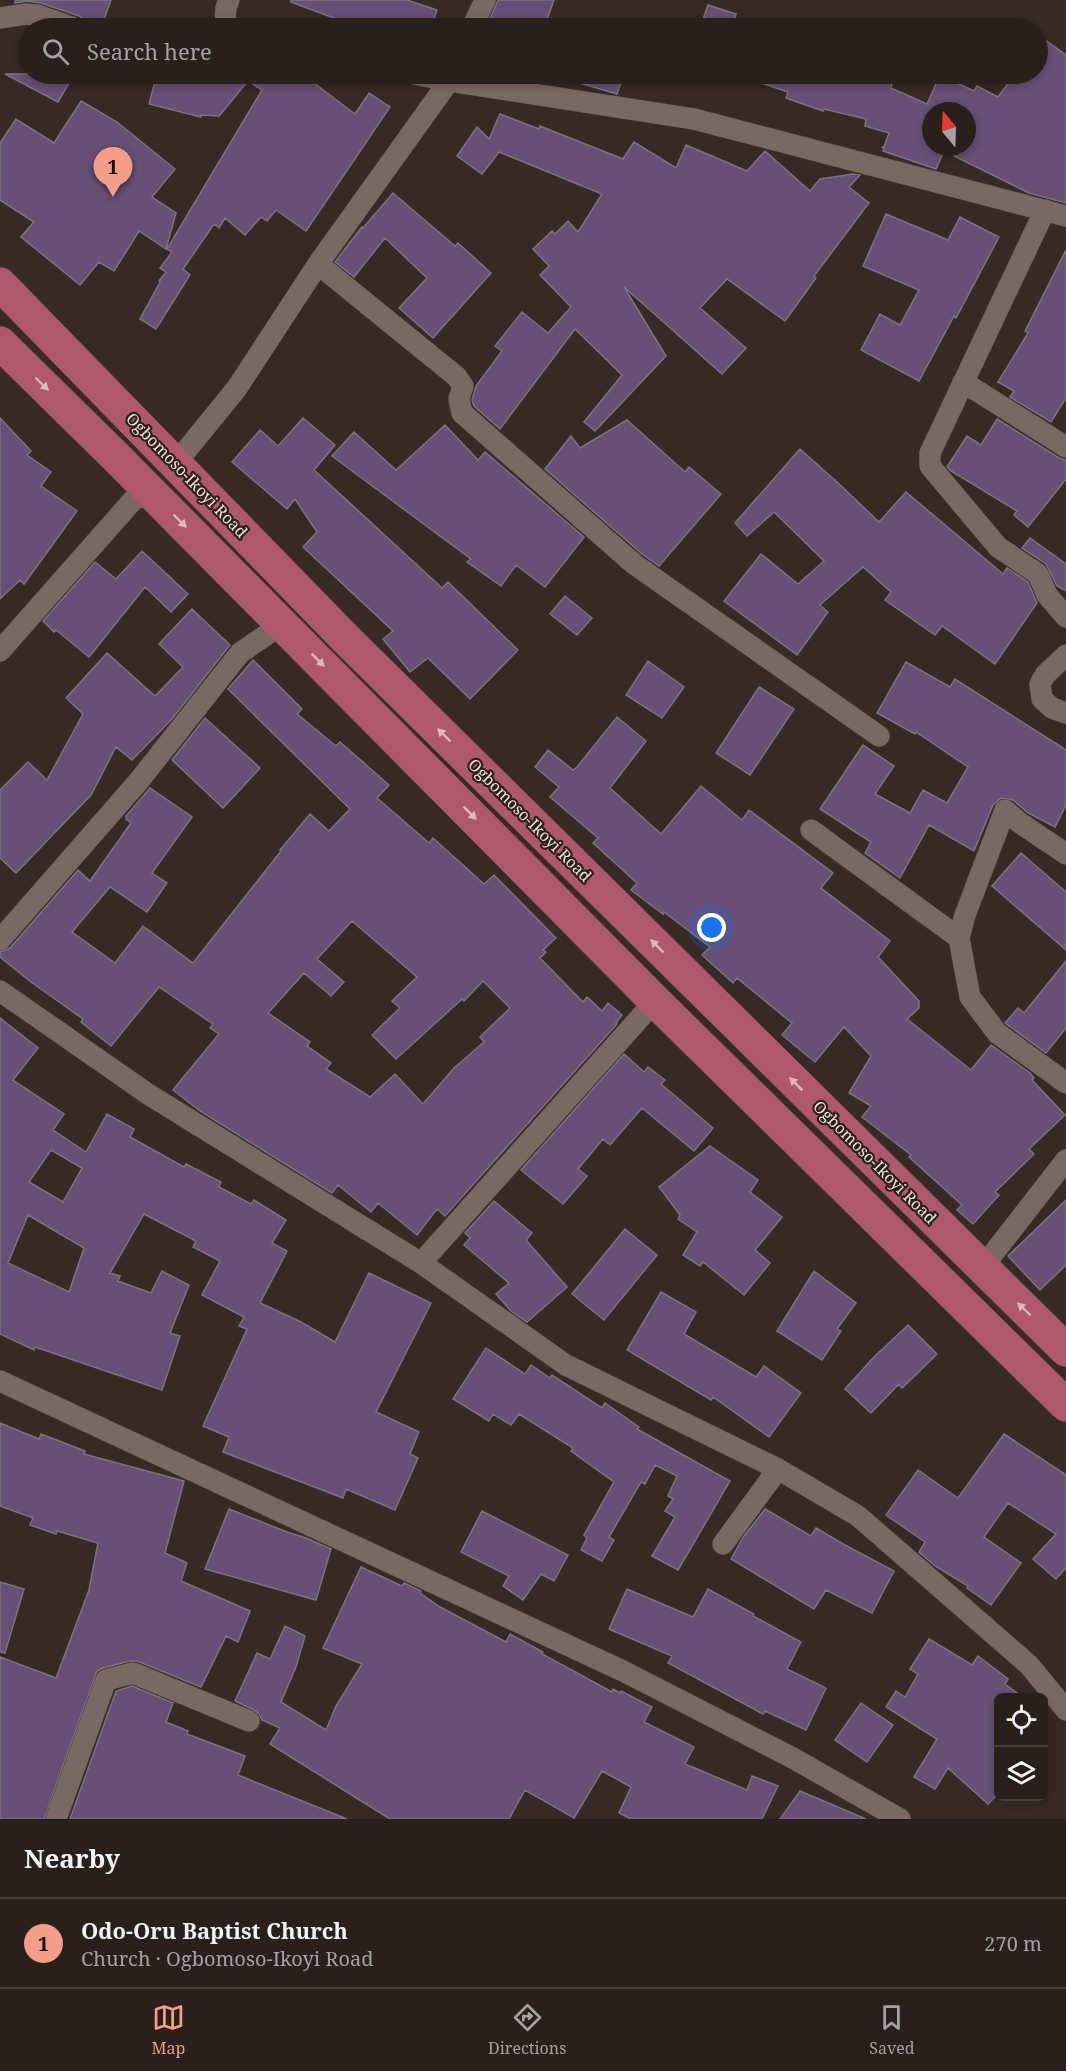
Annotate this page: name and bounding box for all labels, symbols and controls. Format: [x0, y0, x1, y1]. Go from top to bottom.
search box [18, 18, 1048, 84]
icon: search [39, 35, 72, 68]
text: Search here [87, 36, 212, 66]
north arrow [922, 102, 976, 156]
pin: 1 [94, 148, 132, 197]
one-way arrow [34, 377, 49, 391]
street label: Ogbomoso-Ikoyi Road [121, 408, 253, 542]
one-way arrow [173, 514, 187, 528]
one-way arrow [310, 652, 324, 666]
one-way arrow [437, 729, 451, 743]
street label: Ogbomoso-Ikoyi Road [464, 754, 597, 887]
one-way arrow [463, 805, 477, 820]
your location [697, 913, 726, 942]
one-way arrow [651, 940, 665, 954]
one-way arrow [789, 1077, 803, 1091]
street label: Ogbomoso-Ikoyi Road [809, 1096, 942, 1229]
one-way arrow [1017, 1302, 1032, 1316]
map controls [994, 1693, 1048, 1801]
button: locate [994, 1693, 1048, 1747]
button: layers [994, 1747, 1048, 1801]
text: Nearby [24, 1840, 120, 1876]
text: Odo-Oru Baptist Church [81, 1915, 348, 1945]
text: 1 [38, 1930, 49, 1957]
text: 270 m [984, 1930, 1042, 1957]
text: Church · Ogbomoso-Ikoyi Road [81, 1945, 374, 1972]
tab: Map [151, 2001, 185, 2059]
tab: Directions [488, 2001, 566, 2059]
tab: Saved [869, 2001, 915, 2059]

